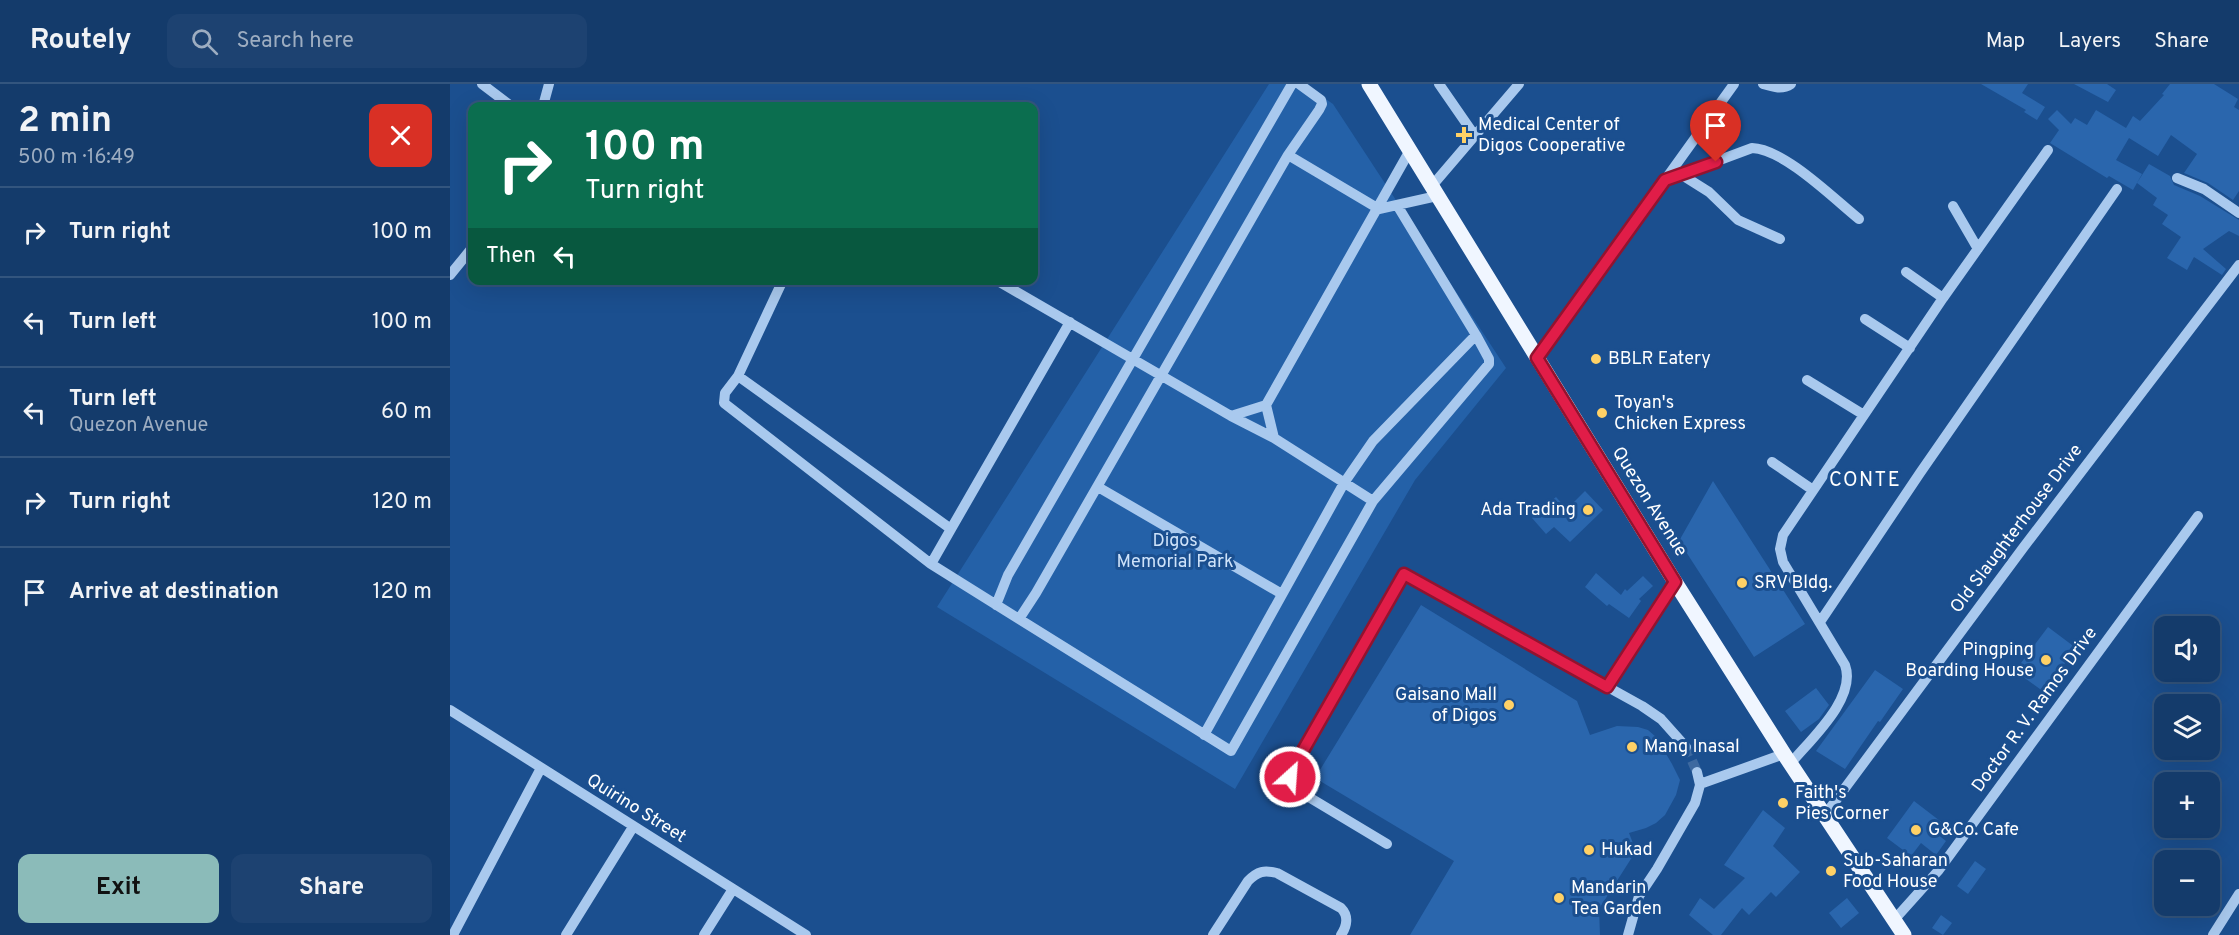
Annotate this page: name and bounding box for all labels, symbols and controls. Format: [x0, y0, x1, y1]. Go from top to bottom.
search box [167, 14, 587, 68]
text: Routely [30, 23, 131, 59]
icon: search [188, 25, 221, 58]
text: Search here [236, 28, 354, 55]
text: Map [1986, 28, 2025, 55]
text: Layers [2058, 28, 2121, 55]
text: Share [2154, 28, 2209, 55]
text: 2 min [18, 99, 112, 145]
pin [1690, 100, 1741, 162]
button: close [369, 104, 432, 167]
icon: arrive [1699, 109, 1732, 142]
place label: Medical Center of Digos Cooperative [1478, 114, 1625, 158]
text: 100 m [585, 122, 704, 175]
icon: right [486, 126, 564, 204]
marker: Medical Center of Digos Cooperative [1455, 126, 1473, 144]
text: 500 m · 16:49 [18, 145, 135, 171]
text: Turn right [585, 174, 704, 208]
icon: right [18, 216, 51, 249]
text: Turn right [69, 219, 171, 246]
text: 100 m [372, 219, 432, 246]
icon: left [548, 240, 581, 273]
text: Then [486, 243, 536, 270]
icon: left [18, 306, 51, 339]
text: Turn left [69, 309, 157, 336]
text: 100 m [372, 309, 432, 336]
place label: BBLR Eatery [1608, 348, 1711, 371]
marker: BBLR Eatery [1589, 352, 1603, 366]
text: Turn left [69, 386, 157, 413]
place label: Toyan's Chicken Express [1614, 392, 1746, 436]
icon: left [18, 396, 51, 429]
text: 60 m [381, 399, 432, 426]
marker: Toyan's Chicken Express [1595, 406, 1609, 420]
text: Quezon Avenue [69, 413, 208, 439]
street label: Old Slaughterhouse Drive [1946, 440, 2088, 618]
street label: Quezon Avenue [1606, 443, 1692, 561]
district label: CONTE [1829, 468, 1901, 494]
icon: right [18, 486, 51, 519]
text: Turn right [69, 489, 171, 516]
text: 120 m [372, 489, 432, 516]
place label: Ada Trading [1480, 499, 1576, 522]
marker: Ada Trading [1581, 503, 1595, 517]
park label: Digos Memorial Park [1117, 530, 1233, 574]
place label: SRV Bldg. [1754, 572, 1832, 595]
icon: arrive [18, 576, 51, 609]
marker: SRV Bldg. [1735, 576, 1749, 590]
text: Arrive at destination [69, 579, 279, 606]
text: 120 m [372, 579, 432, 606]
map controls [2154, 616, 2220, 916]
button: sound [2154, 616, 2220, 682]
street label: Doctor R. V. Ramos Drive [1967, 623, 2103, 797]
place label: Pingping Boarding House [1905, 639, 2034, 683]
marker: Pingping Boarding House [2039, 653, 2053, 667]
place label: Gaisano Mall of Digos [1395, 684, 1497, 728]
button: layers [2154, 694, 2220, 760]
marker: Gaisano Mall of Digos [1502, 698, 1516, 712]
place label: Mang Inasal [1644, 736, 1740, 759]
marker: Mang Inasal [1625, 740, 1639, 754]
position arrow [1258, 745, 1322, 809]
street label: Quirino Street [582, 769, 690, 849]
button: + [2154, 772, 2220, 838]
place label: Faith's Pies Corner [1795, 782, 1889, 826]
marker: Faith's Pies Corner [1776, 796, 1790, 810]
place label: G&Co. Cafe [1928, 819, 2019, 842]
marker: G&Co. Cafe [1909, 823, 1923, 837]
place label: Hukad [1601, 839, 1653, 862]
marker: Hukad [1582, 843, 1596, 857]
place label: Sub-Saharan Food House [1843, 850, 1948, 894]
button: − [2154, 850, 2220, 916]
button: Exit [18, 854, 219, 923]
button: Share [231, 854, 432, 923]
marker: Sub-Saharan Food House [1824, 864, 1838, 878]
place label: Mandarin Tea Garden [1571, 877, 1662, 921]
marker: Mandarin Tea Garden [1552, 891, 1566, 905]

